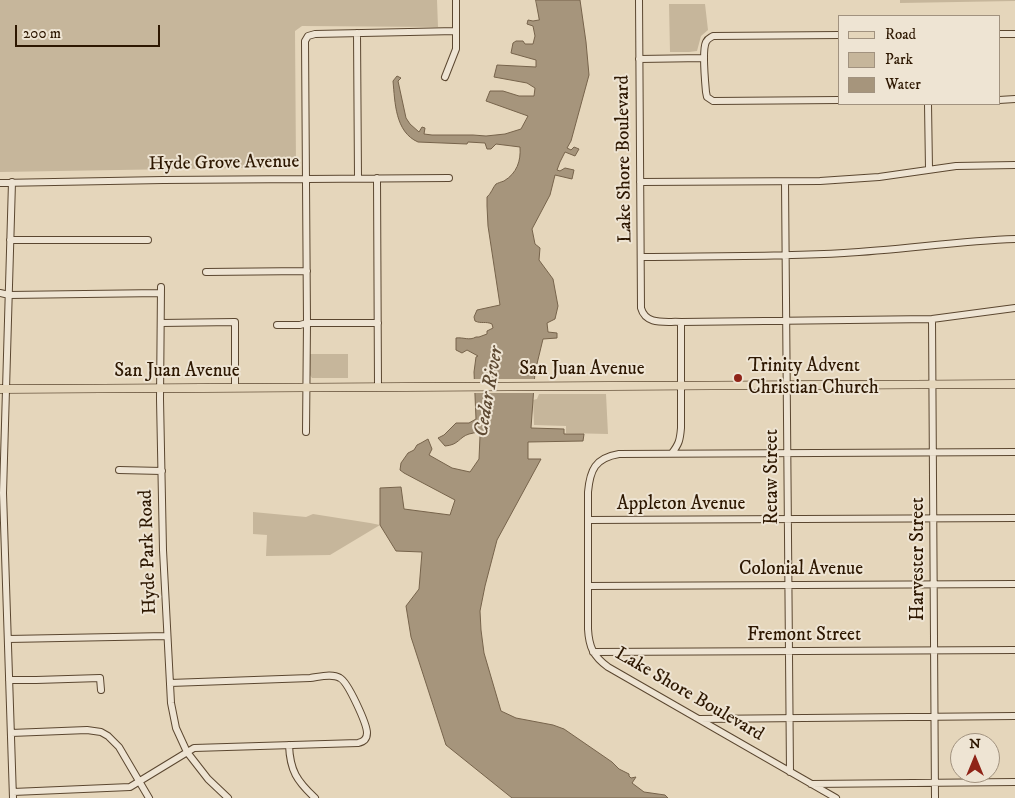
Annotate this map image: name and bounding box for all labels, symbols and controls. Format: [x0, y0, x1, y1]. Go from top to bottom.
scale bar [18, 15, 162, 47]
legend [838, 15, 1000, 105]
text: 200 m [23, 24, 61, 43]
text: Road [885, 25, 916, 44]
text: Park [885, 50, 913, 69]
street label: Lake Shore Boulevard [612, 75, 638, 243]
text: Water [885, 75, 921, 94]
street label: Hyde Grove Avenue [149, 151, 299, 177]
water label: Cedar River [470, 345, 510, 439]
place label: Trinity Advent Christian Church [748, 356, 879, 400]
street label: San Juan Avenue [519, 359, 645, 381]
street label: San Juan Avenue [114, 361, 240, 383]
marker: Trinity Advent Christian Church [732, 372, 744, 384]
street label: Retaw Street [762, 429, 784, 525]
street label: Hyde Park Road [135, 489, 163, 615]
street label: Appleton Avenue [617, 494, 745, 516]
street label: Harvester Street [908, 497, 930, 621]
street label: Colonial Avenue [739, 559, 863, 581]
street label: Fremont Street [747, 625, 861, 647]
street label: Lake Shore Boulevard [611, 643, 767, 747]
north arrow [950, 733, 1000, 783]
text: N [969, 735, 981, 753]

